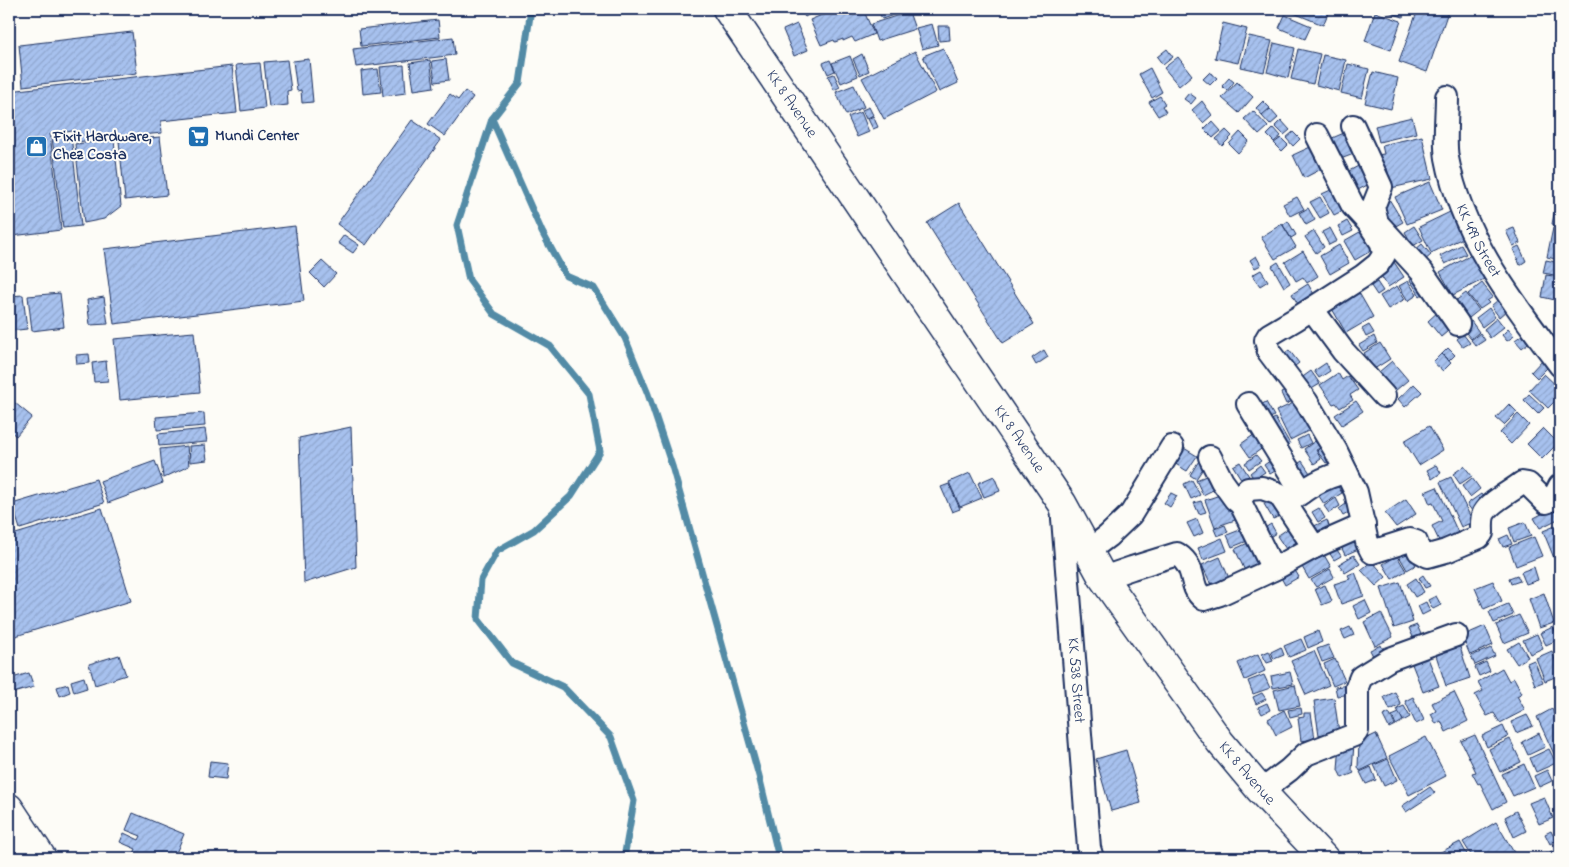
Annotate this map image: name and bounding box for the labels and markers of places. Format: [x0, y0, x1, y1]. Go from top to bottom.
supermarket icon: Mundi Center [187, 124, 211, 148]
place label: Mundi Center [215, 124, 300, 148]
place label: Fixit Hardware, Chez Costa [52, 125, 152, 167]
shop icon: Fixit Hardware, Chez Costa [25, 134, 49, 158]

